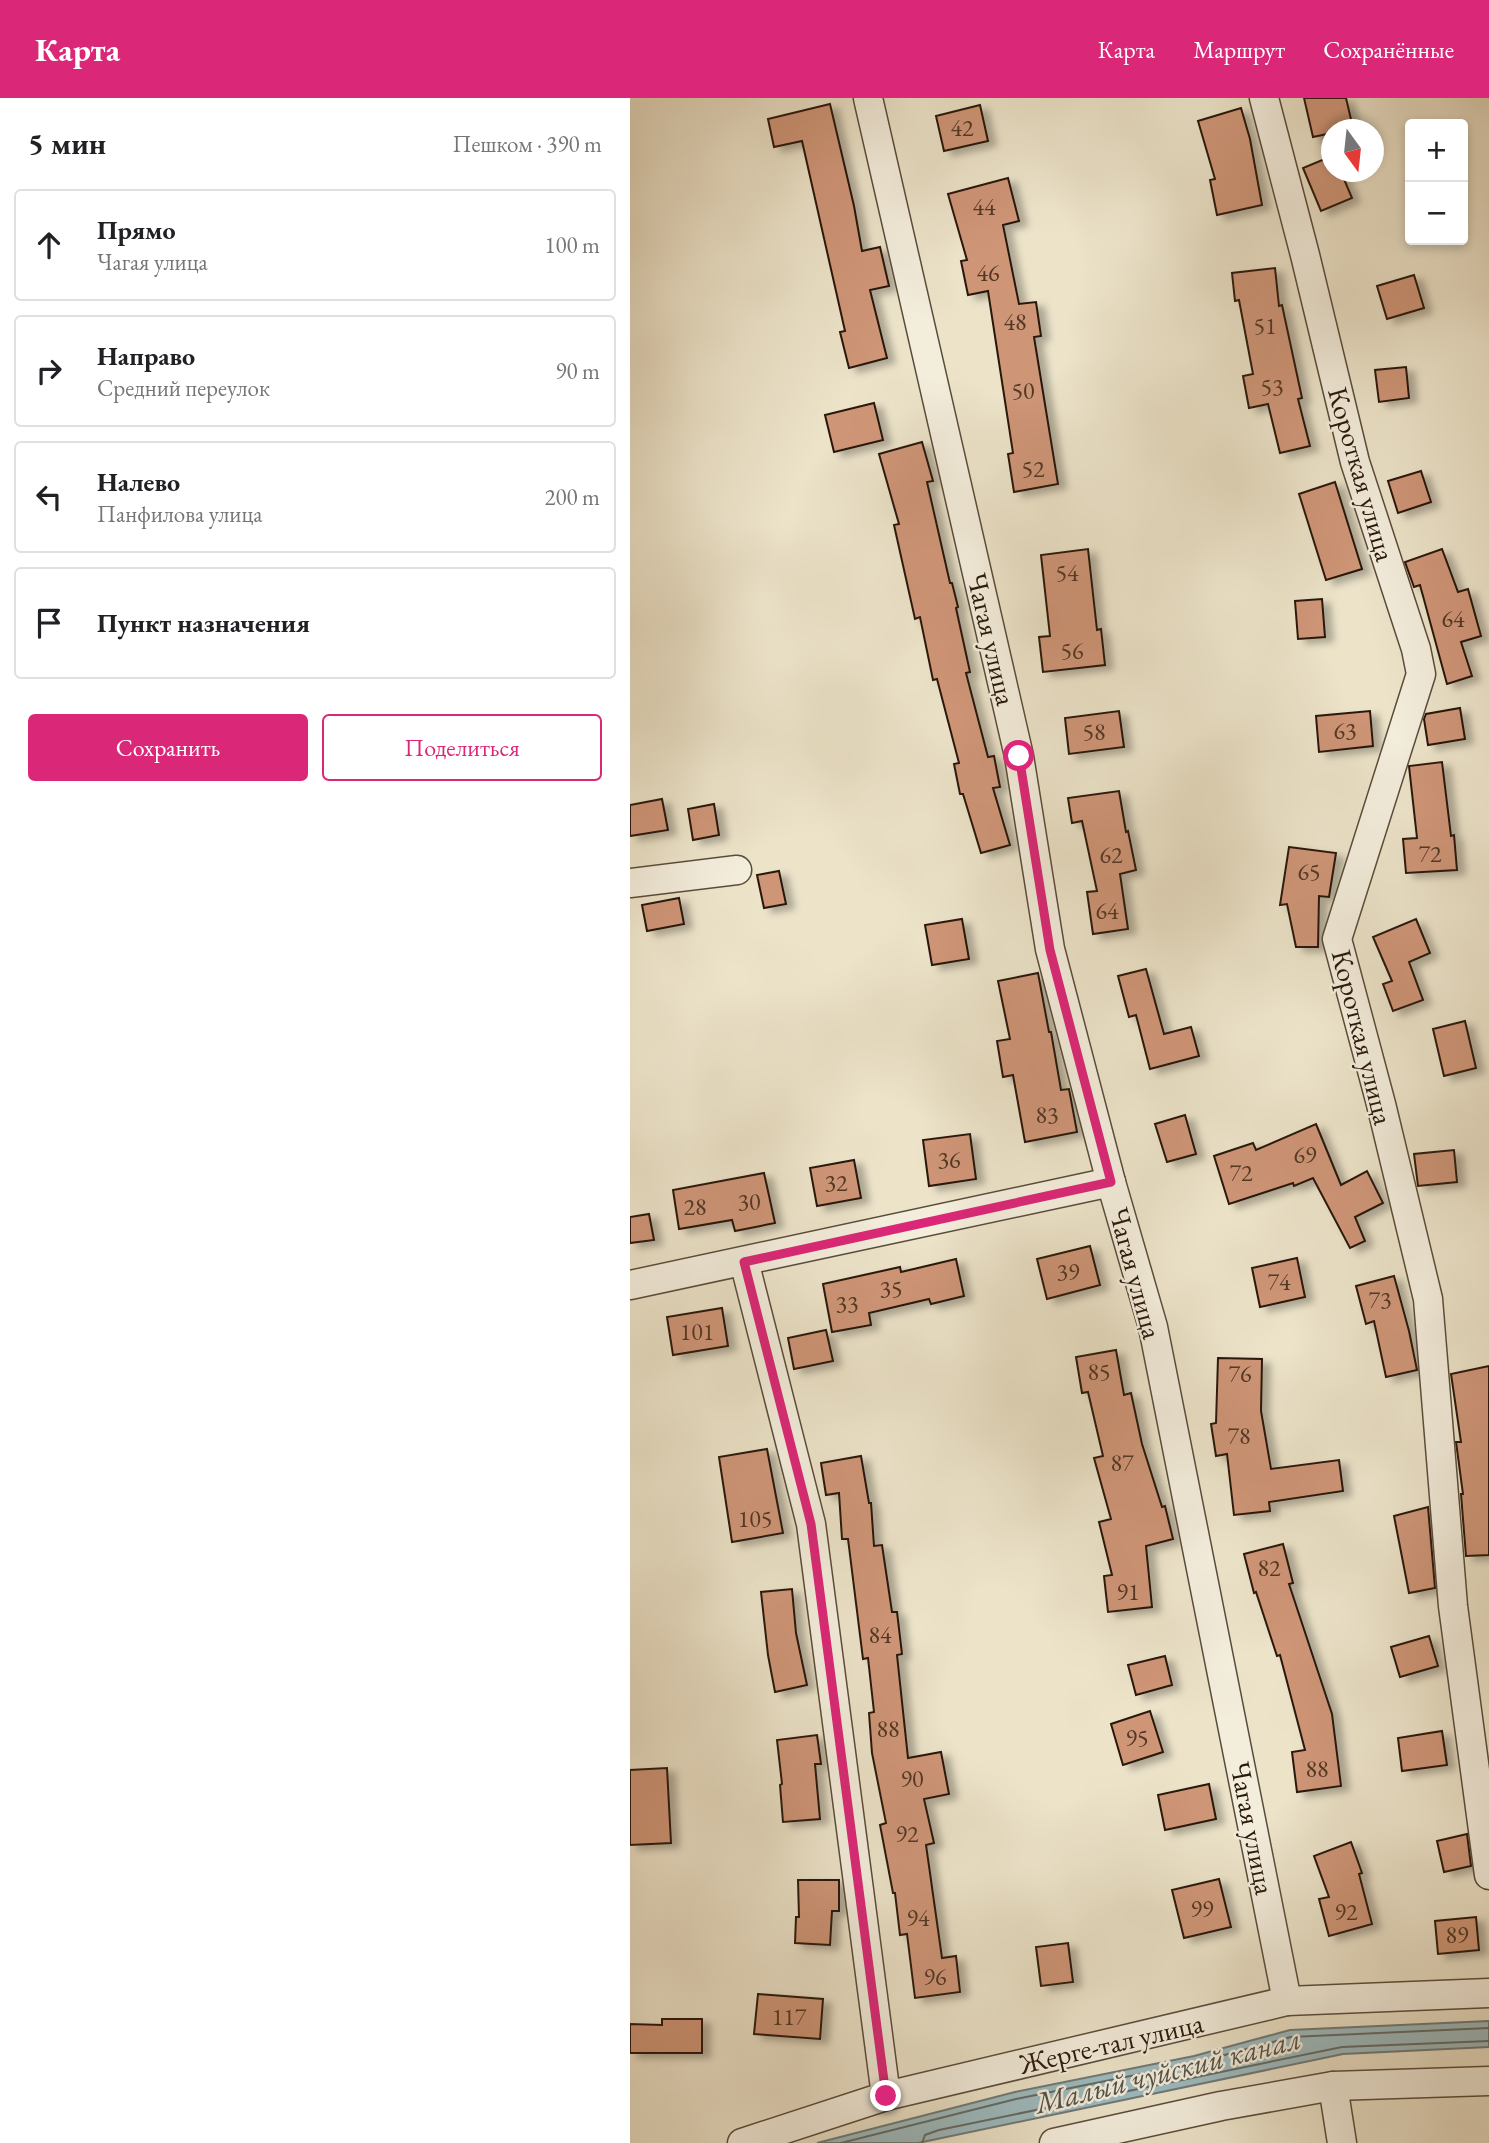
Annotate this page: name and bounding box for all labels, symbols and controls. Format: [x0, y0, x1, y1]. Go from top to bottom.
text: Карта [35, 28, 120, 71]
text: Карта [1098, 34, 1155, 65]
text: Маршрут [1193, 34, 1285, 65]
text: Сохранённые [1323, 34, 1454, 65]
house number: 42 [950, 112, 974, 143]
north arrow [1321, 119, 1384, 182]
map controls [1405, 119, 1468, 245]
button: + [1405, 119, 1468, 182]
text: 5 мин [28, 124, 106, 163]
text: Пешком · 390 m [453, 129, 602, 159]
button: − [1405, 182, 1468, 245]
house number: 44 [972, 191, 996, 222]
text: Прямо [97, 213, 176, 247]
icon: ahead [30, 226, 68, 264]
text: 100 m [544, 230, 600, 260]
text: Чагая улица [97, 247, 208, 277]
house number: 46 [976, 257, 1000, 288]
house number: 48 [1003, 306, 1027, 337]
house number: 51 [1253, 310, 1277, 341]
text: Направо [97, 339, 195, 373]
icon: right [30, 352, 68, 390]
text: 90 m [555, 356, 600, 386]
house number: 53 [1260, 371, 1284, 402]
text: Средний переулок [97, 373, 270, 403]
house number: 50 [1011, 375, 1035, 406]
street label: Короткая улица [1320, 383, 1404, 566]
house number: 52 [1021, 453, 1045, 484]
text: Налево [97, 465, 180, 499]
icon: left [30, 478, 68, 516]
text: 200 m [544, 482, 600, 512]
text: Панфилова улица [97, 499, 263, 529]
house number: 54 [1055, 557, 1079, 588]
street label: Чагая улица [959, 569, 1025, 709]
house number: 64 [1441, 603, 1465, 634]
icon: arrive [30, 604, 68, 642]
text: Пункт назначения [97, 606, 310, 640]
house number: 56 [1060, 635, 1084, 666]
button: Сохранить [28, 714, 308, 781]
button: Поделиться [322, 714, 602, 781]
house number: 63 [1333, 715, 1357, 746]
house number: 58 [1082, 716, 1106, 747]
route start [1003, 740, 1034, 771]
house number: 72 [1418, 838, 1442, 869]
house number: 62 [1099, 839, 1123, 870]
house number: 65 [1297, 856, 1321, 887]
house number: 64 [1095, 895, 1119, 926]
street label: Короткая улица [1324, 946, 1402, 1129]
house number: 83 [1035, 1099, 1059, 1130]
house number: 69 [1293, 1139, 1317, 1170]
house number: 36 [937, 1144, 961, 1175]
house number: 72 [1229, 1157, 1253, 1188]
house number: 32 [824, 1167, 848, 1198]
house number: 30 [737, 1186, 761, 1217]
house number: 28 [683, 1191, 707, 1222]
street label: Чагая улица [1101, 1203, 1171, 1344]
house number: 39 [1056, 1256, 1080, 1287]
house number: 74 [1267, 1266, 1291, 1297]
house number: 35 [879, 1273, 903, 1304]
house number: 73 [1368, 1284, 1392, 1315]
house number: 33 [835, 1288, 859, 1319]
house number: 101 [680, 1316, 714, 1347]
house number: 85 [1087, 1356, 1111, 1387]
house number: 76 [1228, 1358, 1252, 1389]
house number: 78 [1227, 1420, 1251, 1451]
house number: 87 [1110, 1447, 1134, 1478]
house number: 105 [738, 1503, 772, 1534]
house number: 82 [1257, 1552, 1281, 1583]
house number: 91 [1116, 1576, 1140, 1607]
house number: 84 [868, 1619, 892, 1650]
house number: 88 [876, 1713, 900, 1744]
house number: 95 [1125, 1722, 1149, 1753]
house number: 88 [1305, 1753, 1329, 1784]
street label: Чагая улица [1222, 1758, 1284, 1898]
house number: 90 [900, 1763, 924, 1794]
house number: 92 [895, 1818, 919, 1849]
house number: 99 [1190, 1893, 1214, 1924]
house number: 92 [1334, 1896, 1358, 1927]
house number: 94 [906, 1902, 930, 1933]
house number: 89 [1445, 1919, 1469, 1950]
house number: 96 [923, 1961, 947, 1992]
house number: 117 [772, 2001, 807, 2032]
street label: Жерге-тал улица [1014, 2004, 1207, 2082]
water label: Малый чуйский канал [1029, 2019, 1305, 2123]
route end [870, 2080, 901, 2111]

